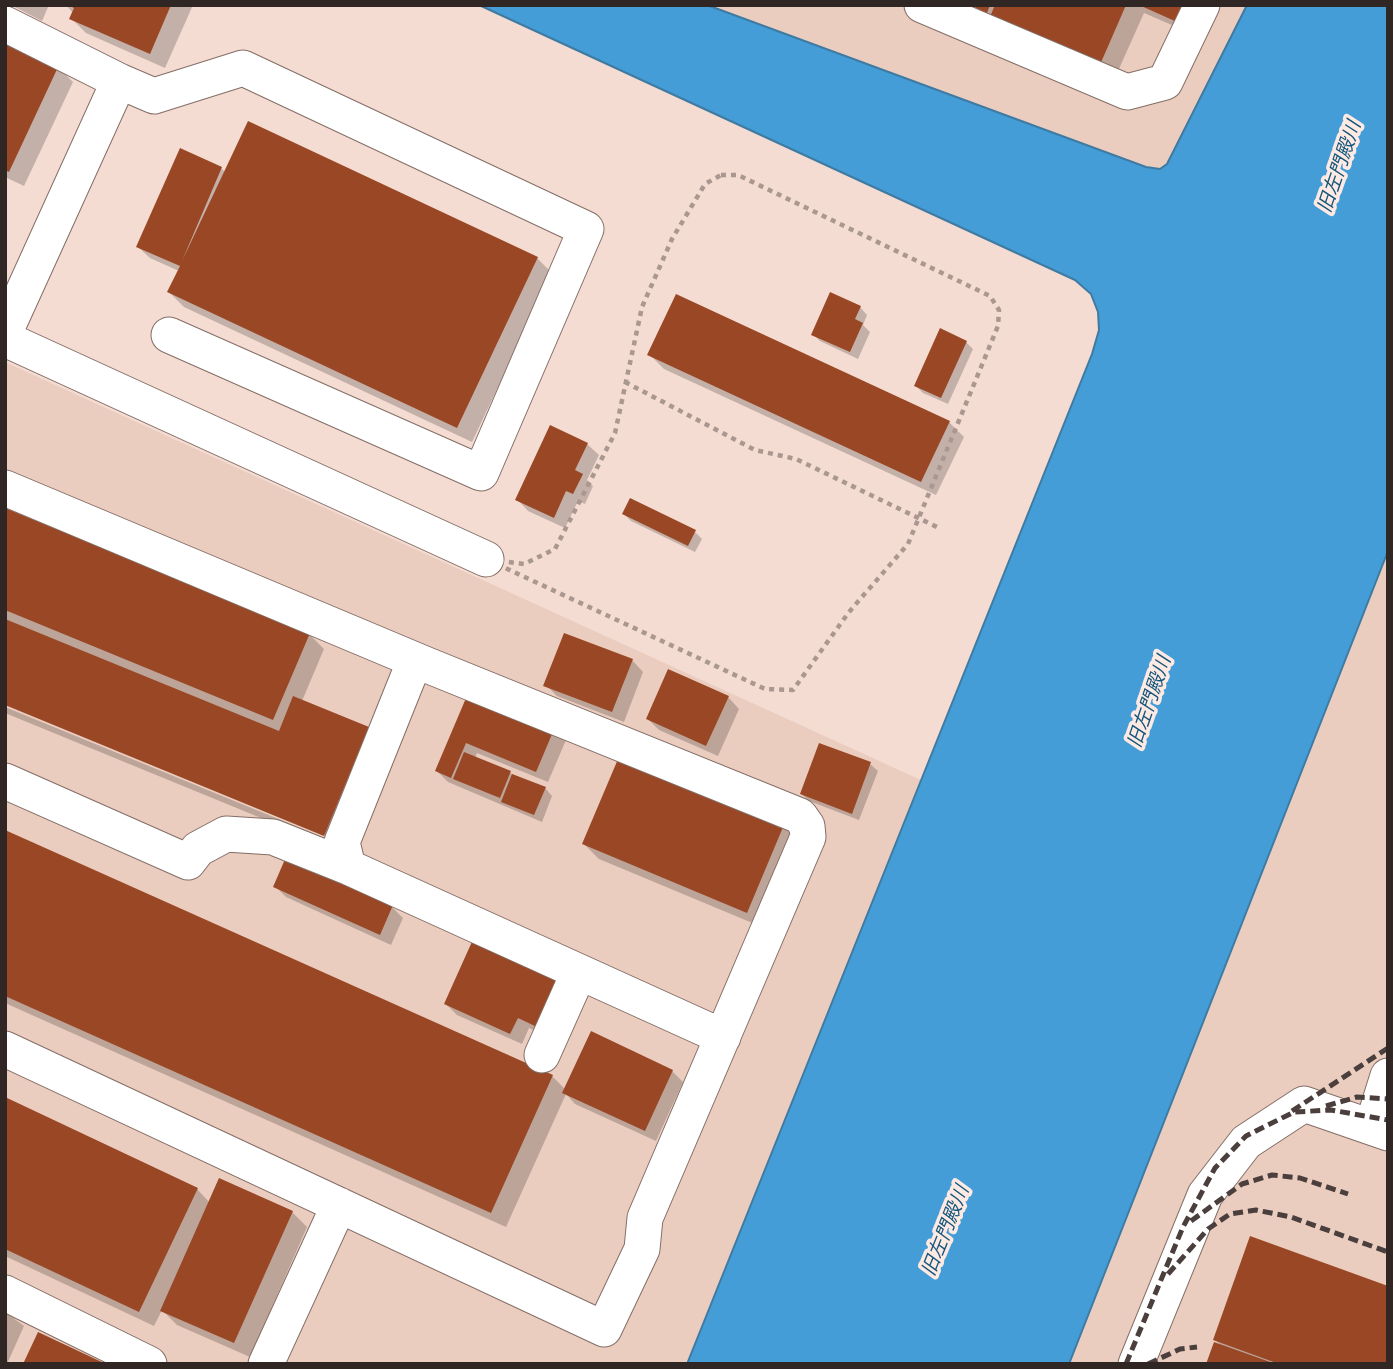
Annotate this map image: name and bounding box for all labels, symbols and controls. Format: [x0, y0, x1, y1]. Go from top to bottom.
water label: 旧左門殿川 [1314, 118, 1366, 216]
water label: 旧左門殿川 [1124, 653, 1176, 751]
water label: 旧左門殿川 [918, 1183, 974, 1279]

